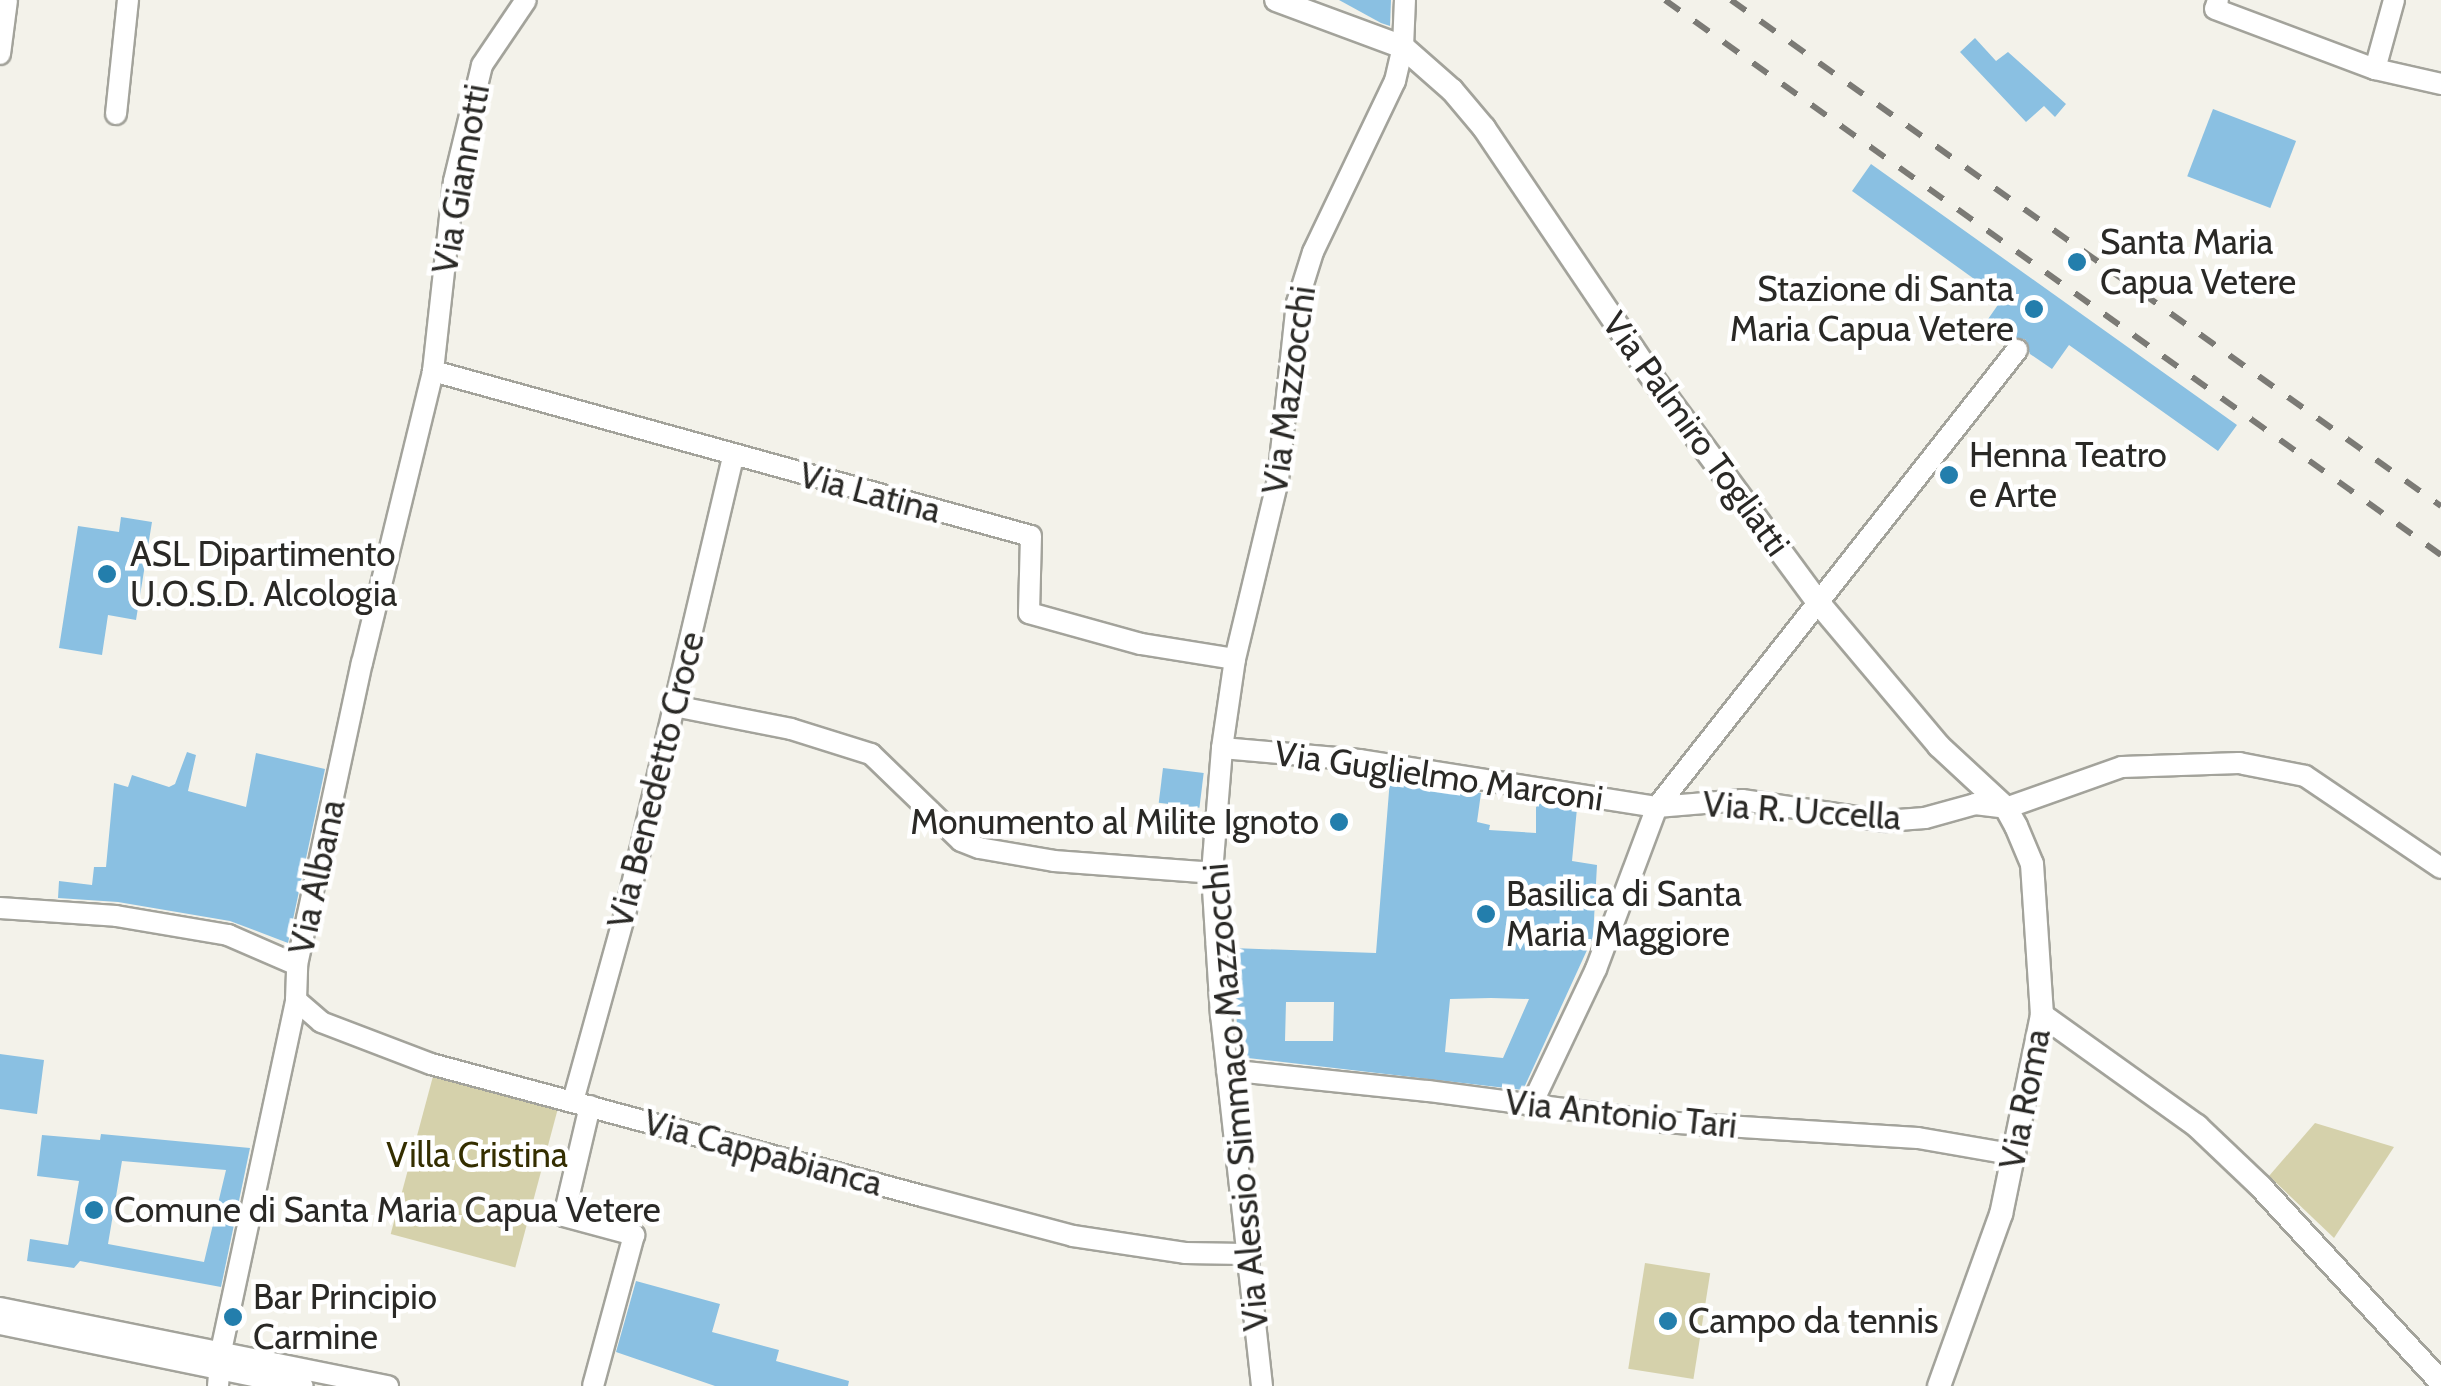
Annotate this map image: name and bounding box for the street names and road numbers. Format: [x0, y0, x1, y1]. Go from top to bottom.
street label: Via Giannotti [424, 81, 498, 277]
street label: Via Mazzocchi [1254, 283, 1324, 497]
street label: Via Palmiro Togliatti [1593, 304, 1799, 564]
street label: Via Latina [795, 454, 945, 532]
street label: Via Benedetto Croce [599, 627, 713, 933]
street label: Via Guglielmo Marconi [1272, 732, 1606, 820]
street label: Via R. Uccella [1701, 783, 1903, 839]
street label: Via Albana [280, 796, 354, 958]
street label: Via Alessio Simmaco Mazzocchi [1195, 861, 1277, 1333]
street label: Via Roma [1991, 1025, 2059, 1173]
street label: Via Antonio Tari [1503, 1081, 1739, 1147]
street label: Via Cappabianca [639, 1101, 887, 1205]

